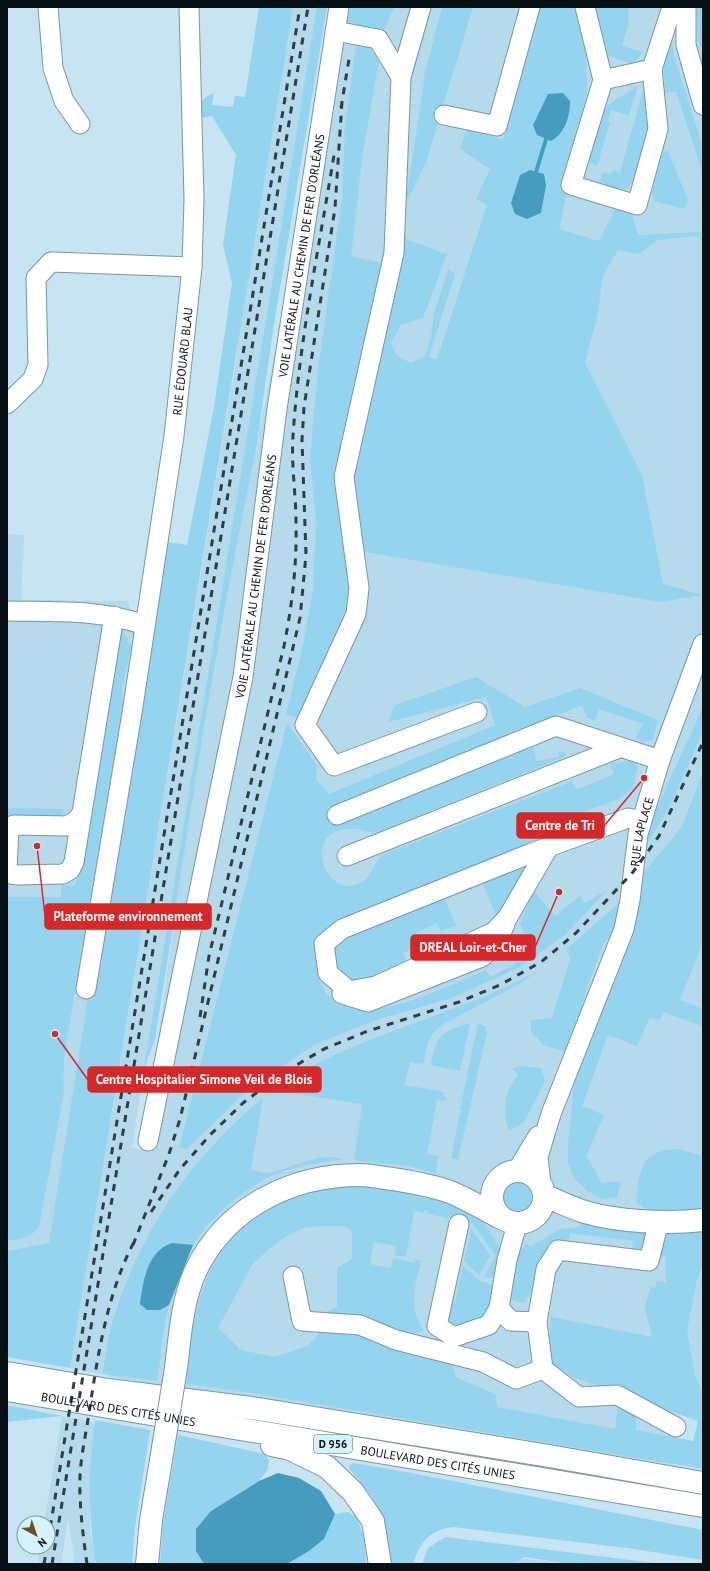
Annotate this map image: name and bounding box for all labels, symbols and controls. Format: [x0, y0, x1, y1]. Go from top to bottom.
street label: VOIE LATÉRALE AU CHEMIN DE FER D'ORLÉANS [274, 133, 327, 379]
street label: RUE ÉDOUARD BLAU [169, 307, 195, 416]
street label: VOIE LATÉRALE AU CHEMIN DE FER D'ORLÉANS [231, 453, 279, 701]
street label: RUE LAPLACE [627, 795, 656, 867]
callout: Centre de Tri [517, 813, 604, 838]
text: Centre de Tri [525, 817, 595, 834]
callout: Plateforme environnement [45, 904, 211, 929]
text: Plateforme environnement [53, 908, 203, 925]
callout: DREAL Loir-et-Cher [411, 935, 535, 960]
text: DREAL Loir-et-Cher [419, 939, 527, 956]
callout: Centre Hospitalier Simone Veil de Blois [88, 1067, 321, 1092]
text: Centre Hospitalier Simone Veil de Blois [96, 1071, 313, 1088]
street label: BOULEVARD DES CITÉS UNIES [40, 1388, 197, 1429]
road number: D 956 [314, 1435, 352, 1453]
street label: BOULEVARD DES CITÉS UNIES [360, 1442, 516, 1482]
north arrow [16, 1515, 56, 1555]
text: N [35, 1535, 50, 1550]

